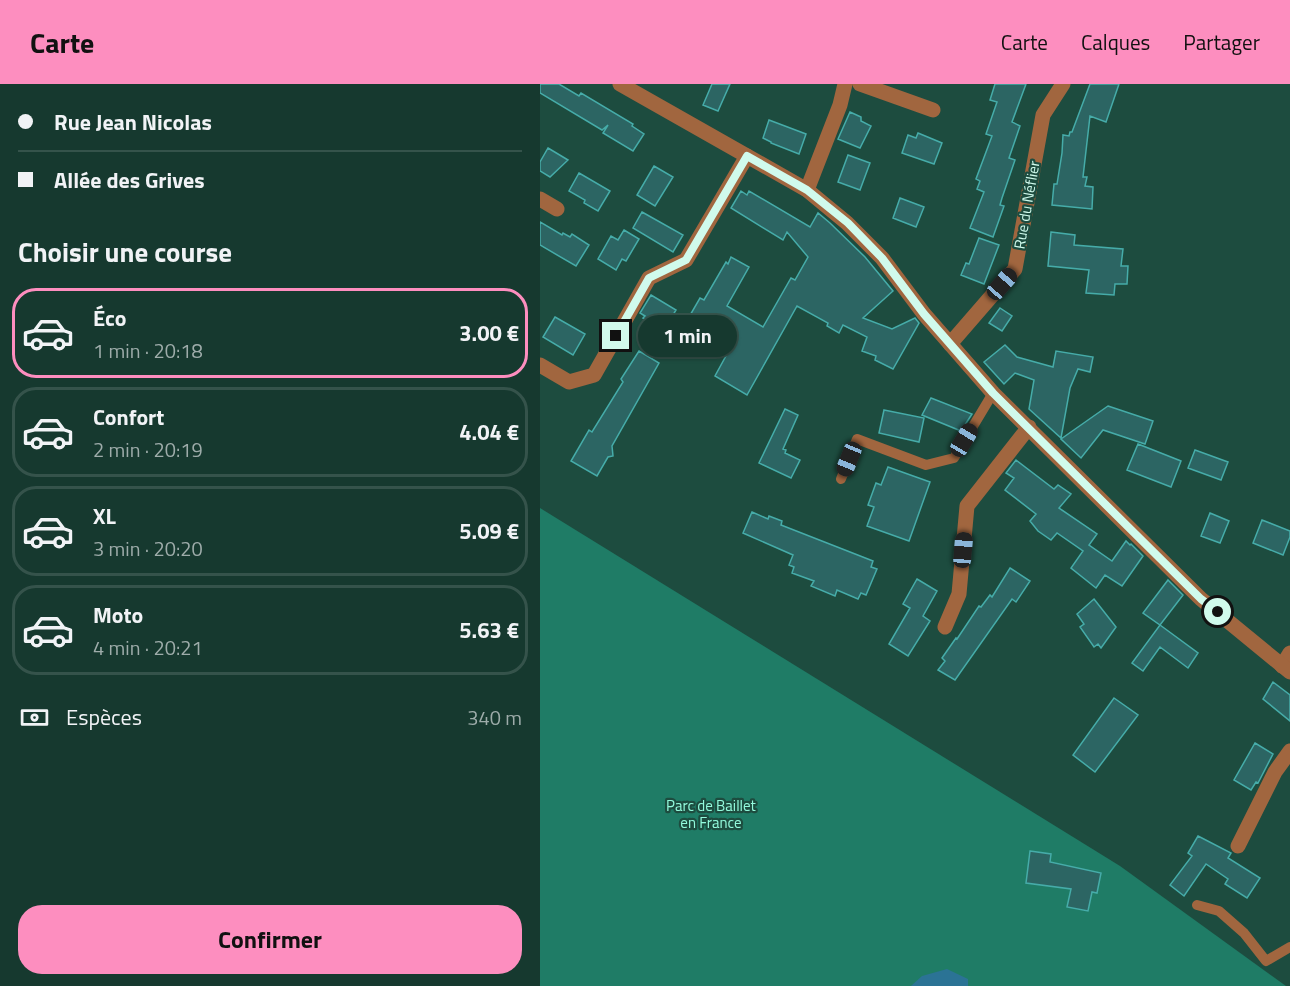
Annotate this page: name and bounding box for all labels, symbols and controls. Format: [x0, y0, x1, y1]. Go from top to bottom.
text: Carte [30, 21, 94, 64]
text: Carte [1001, 26, 1048, 58]
text: Calques [1081, 26, 1150, 58]
text: Partager [1183, 26, 1260, 58]
text: Rue Jean Nicolas [54, 105, 212, 139]
street label: Rue du Néflier [1007, 159, 1046, 251]
text: Allée des Grives [54, 163, 205, 197]
text: Choisir une course [18, 231, 232, 272]
car [983, 265, 1021, 303]
text: Éco [93, 301, 126, 335]
icon: car [21, 306, 75, 360]
callout: 1 min [637, 315, 736, 357]
text: 3.00 € [459, 316, 519, 350]
text: 1 min [663, 320, 712, 351]
route end [602, 322, 629, 349]
text: 1 min · 20:18 [93, 335, 203, 366]
text: Confort [93, 400, 164, 434]
icon: car [21, 405, 75, 459]
text: 4.04 € [459, 415, 519, 449]
car [947, 420, 981, 460]
text: 2 min · 20:19 [93, 434, 203, 465]
car [834, 439, 864, 479]
text: XL [93, 499, 116, 533]
icon: car [21, 504, 75, 558]
text: 5.09 € [459, 514, 519, 548]
car [952, 531, 974, 569]
text: 3 min · 20:20 [93, 533, 203, 564]
text: Moto [93, 598, 143, 632]
route start [1204, 598, 1231, 625]
icon: car [21, 603, 75, 657]
text: 5.63 € [459, 613, 519, 647]
text: 4 min · 20:21 [93, 632, 203, 663]
text: Espèces [66, 700, 142, 734]
icon: cash [18, 701, 51, 734]
text: 340 m [467, 702, 522, 733]
park label: Parc de Baillet en France [666, 794, 757, 834]
button: Confirmer [18, 905, 522, 974]

